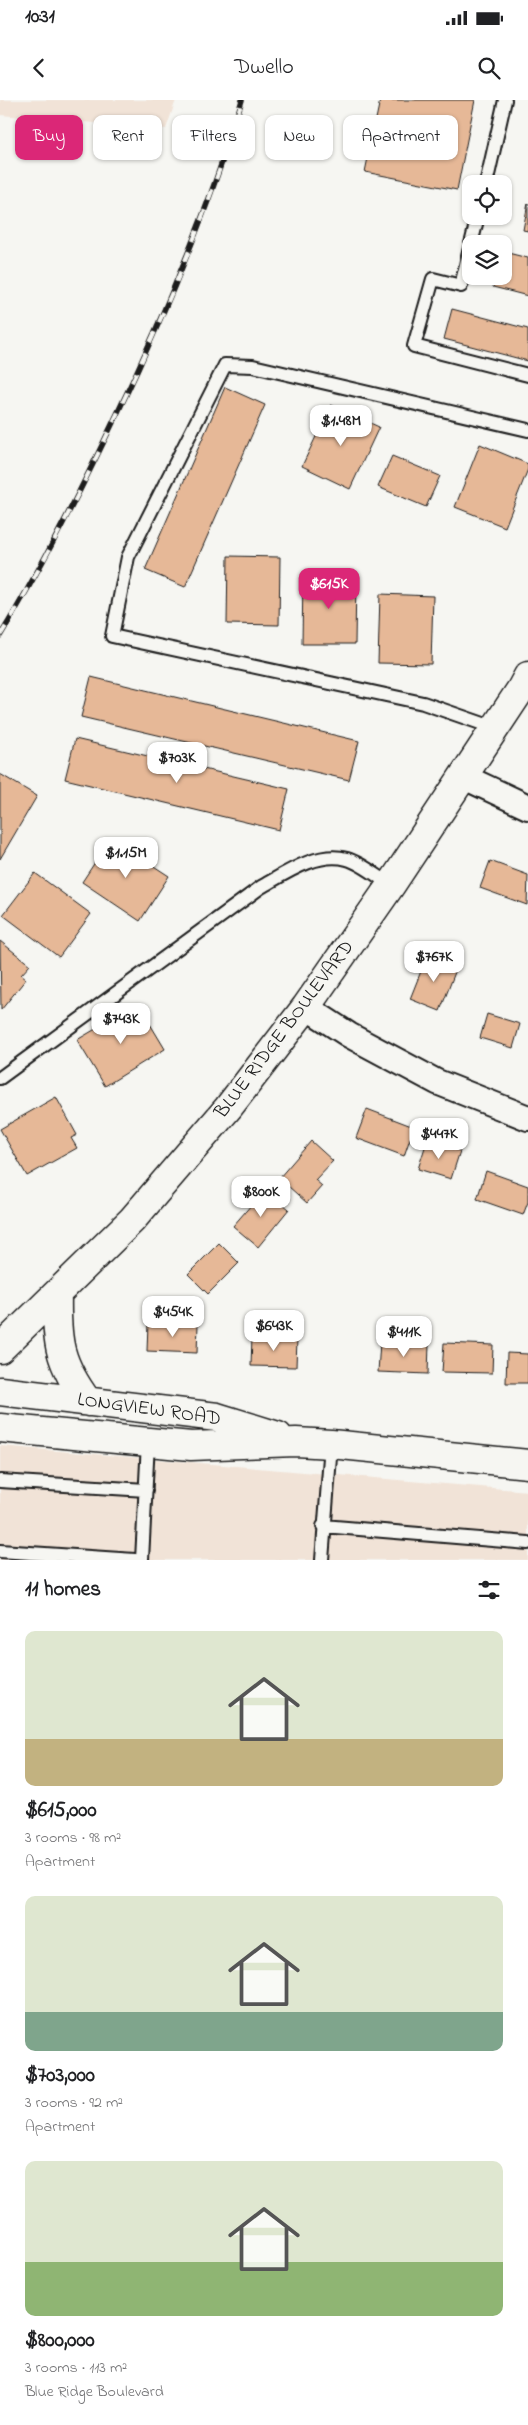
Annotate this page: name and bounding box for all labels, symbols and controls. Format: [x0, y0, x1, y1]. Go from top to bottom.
text: 10:31 [25, 4, 55, 31]
text: Dwello [234, 52, 294, 84]
icon: back [25, 54, 53, 82]
icon: search [475, 54, 503, 82]
chip: Buy [15, 115, 83, 160]
chip: Rent [93, 115, 162, 160]
chip: Filters [172, 115, 255, 160]
chip: New [265, 115, 333, 160]
chip: Apartment [343, 115, 458, 160]
map controls [462, 175, 512, 285]
button: locate [462, 175, 512, 225]
button: layers [462, 235, 512, 285]
pin: $1.48M [300, 404, 382, 447]
text: $1.48M [321, 409, 361, 433]
pin: $615K [294, 568, 364, 610]
text: $615K [310, 572, 348, 596]
pin: $703K [142, 742, 212, 784]
text: $703K [158, 746, 196, 770]
pin: $1.15M [85, 836, 167, 879]
text: $1.15M [105, 841, 147, 865]
street label: BLUE RIDGE BOULEVARD [208, 935, 362, 1126]
pin: $767K [399, 940, 469, 983]
text: $767K [415, 945, 453, 969]
pin: $743K [86, 1002, 156, 1045]
text: $743K [102, 1007, 140, 1031]
pin: $447K [404, 1118, 474, 1160]
text: $447K [420, 1122, 458, 1146]
pin: $800K [226, 1176, 296, 1218]
text: $800K [242, 1180, 280, 1204]
pin: $454K [138, 1296, 208, 1338]
text: $454K [153, 1300, 193, 1324]
pin: $643K [239, 1310, 309, 1352]
text: $643K [255, 1314, 293, 1338]
pin: $411K [369, 1316, 439, 1358]
text: $411K [387, 1320, 421, 1344]
street label: LONGVIEW ROAD [75, 1386, 223, 1434]
text: 11 homes [25, 1575, 101, 1605]
icon: filters [475, 1576, 503, 1604]
icon: home [219, 1664, 309, 1754]
text: $615,000 [25, 1796, 96, 1826]
text: 3 rooms · 98 m² [25, 1826, 121, 1850]
text: Apartment [25, 1850, 95, 1874]
icon: home [219, 1929, 309, 2019]
text: $703,000 [25, 2061, 95, 2091]
text: 3 rooms · 92 m² [25, 2091, 123, 2115]
text: Apartment [25, 2115, 95, 2139]
icon: home [219, 2194, 309, 2284]
text: $800,000 [25, 2326, 95, 2356]
text: 3 rooms · 113 m² [25, 2356, 127, 2380]
text: Blue Ridge Boulevard [25, 2380, 164, 2404]

